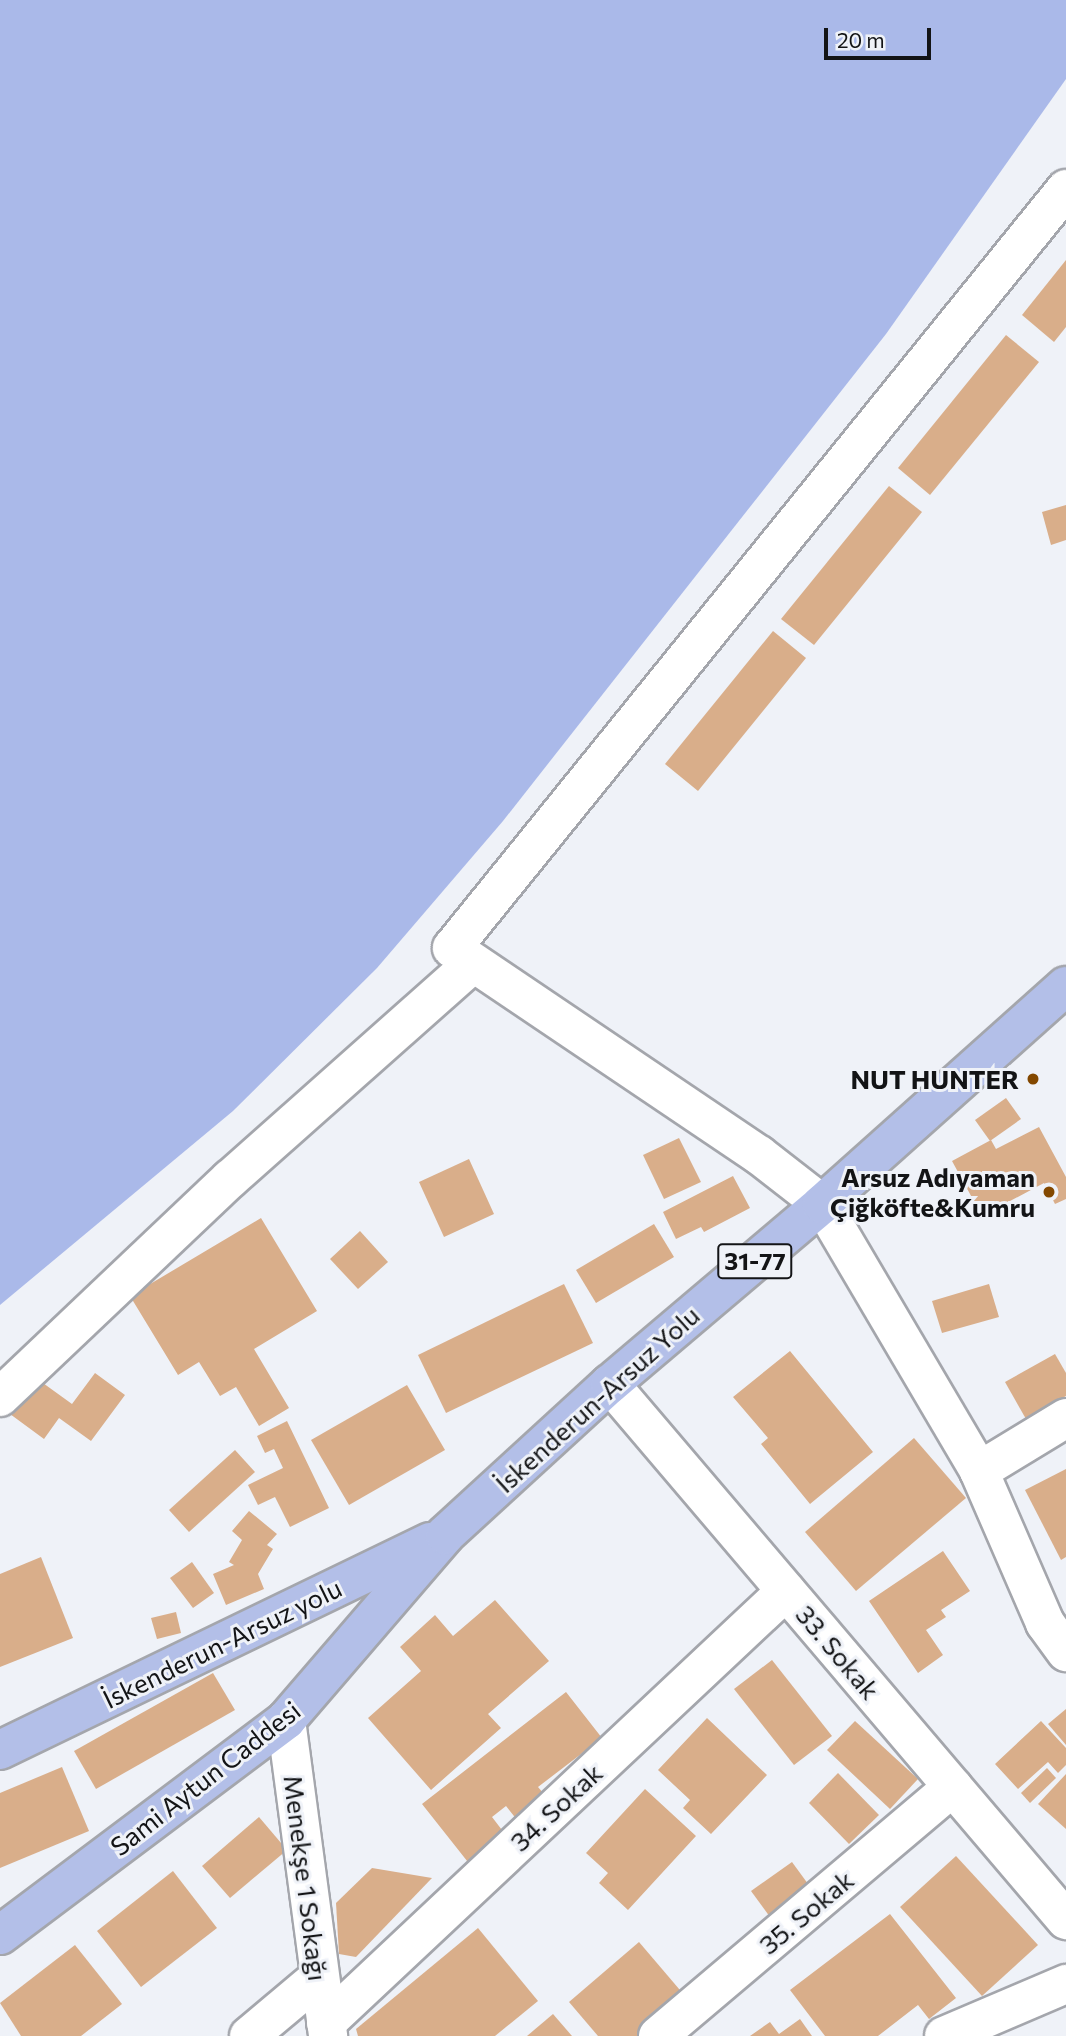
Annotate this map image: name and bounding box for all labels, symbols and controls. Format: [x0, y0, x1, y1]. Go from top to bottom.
scale bar [828, 14, 935, 58]
text: 20 m [837, 27, 885, 52]
place label: NUT HUNTER [851, 1063, 1019, 1095]
marker: NUT HUNTER [1025, 1071, 1041, 1087]
place label: Arsuz Adıyaman Çiğköfte&Kumru [830, 1161, 1035, 1222]
marker: Arsuz Adıyaman Çiğköfte&Kumru [1041, 1184, 1057, 1200]
road number: 31-77 [716, 1240, 794, 1282]
street label: İskenderun-Arsuz Yolu [489, 1299, 705, 1499]
street label: İskenderun-Arsuz yolu [97, 1572, 347, 1714]
street label: 33. Sokak [790, 1599, 886, 1705]
street label: Sami Aytun Caddesi [104, 1694, 306, 1862]
street label: 34. Sokak [504, 1757, 608, 1857]
street label: Menekşe 1 Sokağı [278, 1773, 334, 1983]
street label: 35. Sokak [753, 1864, 859, 1960]

